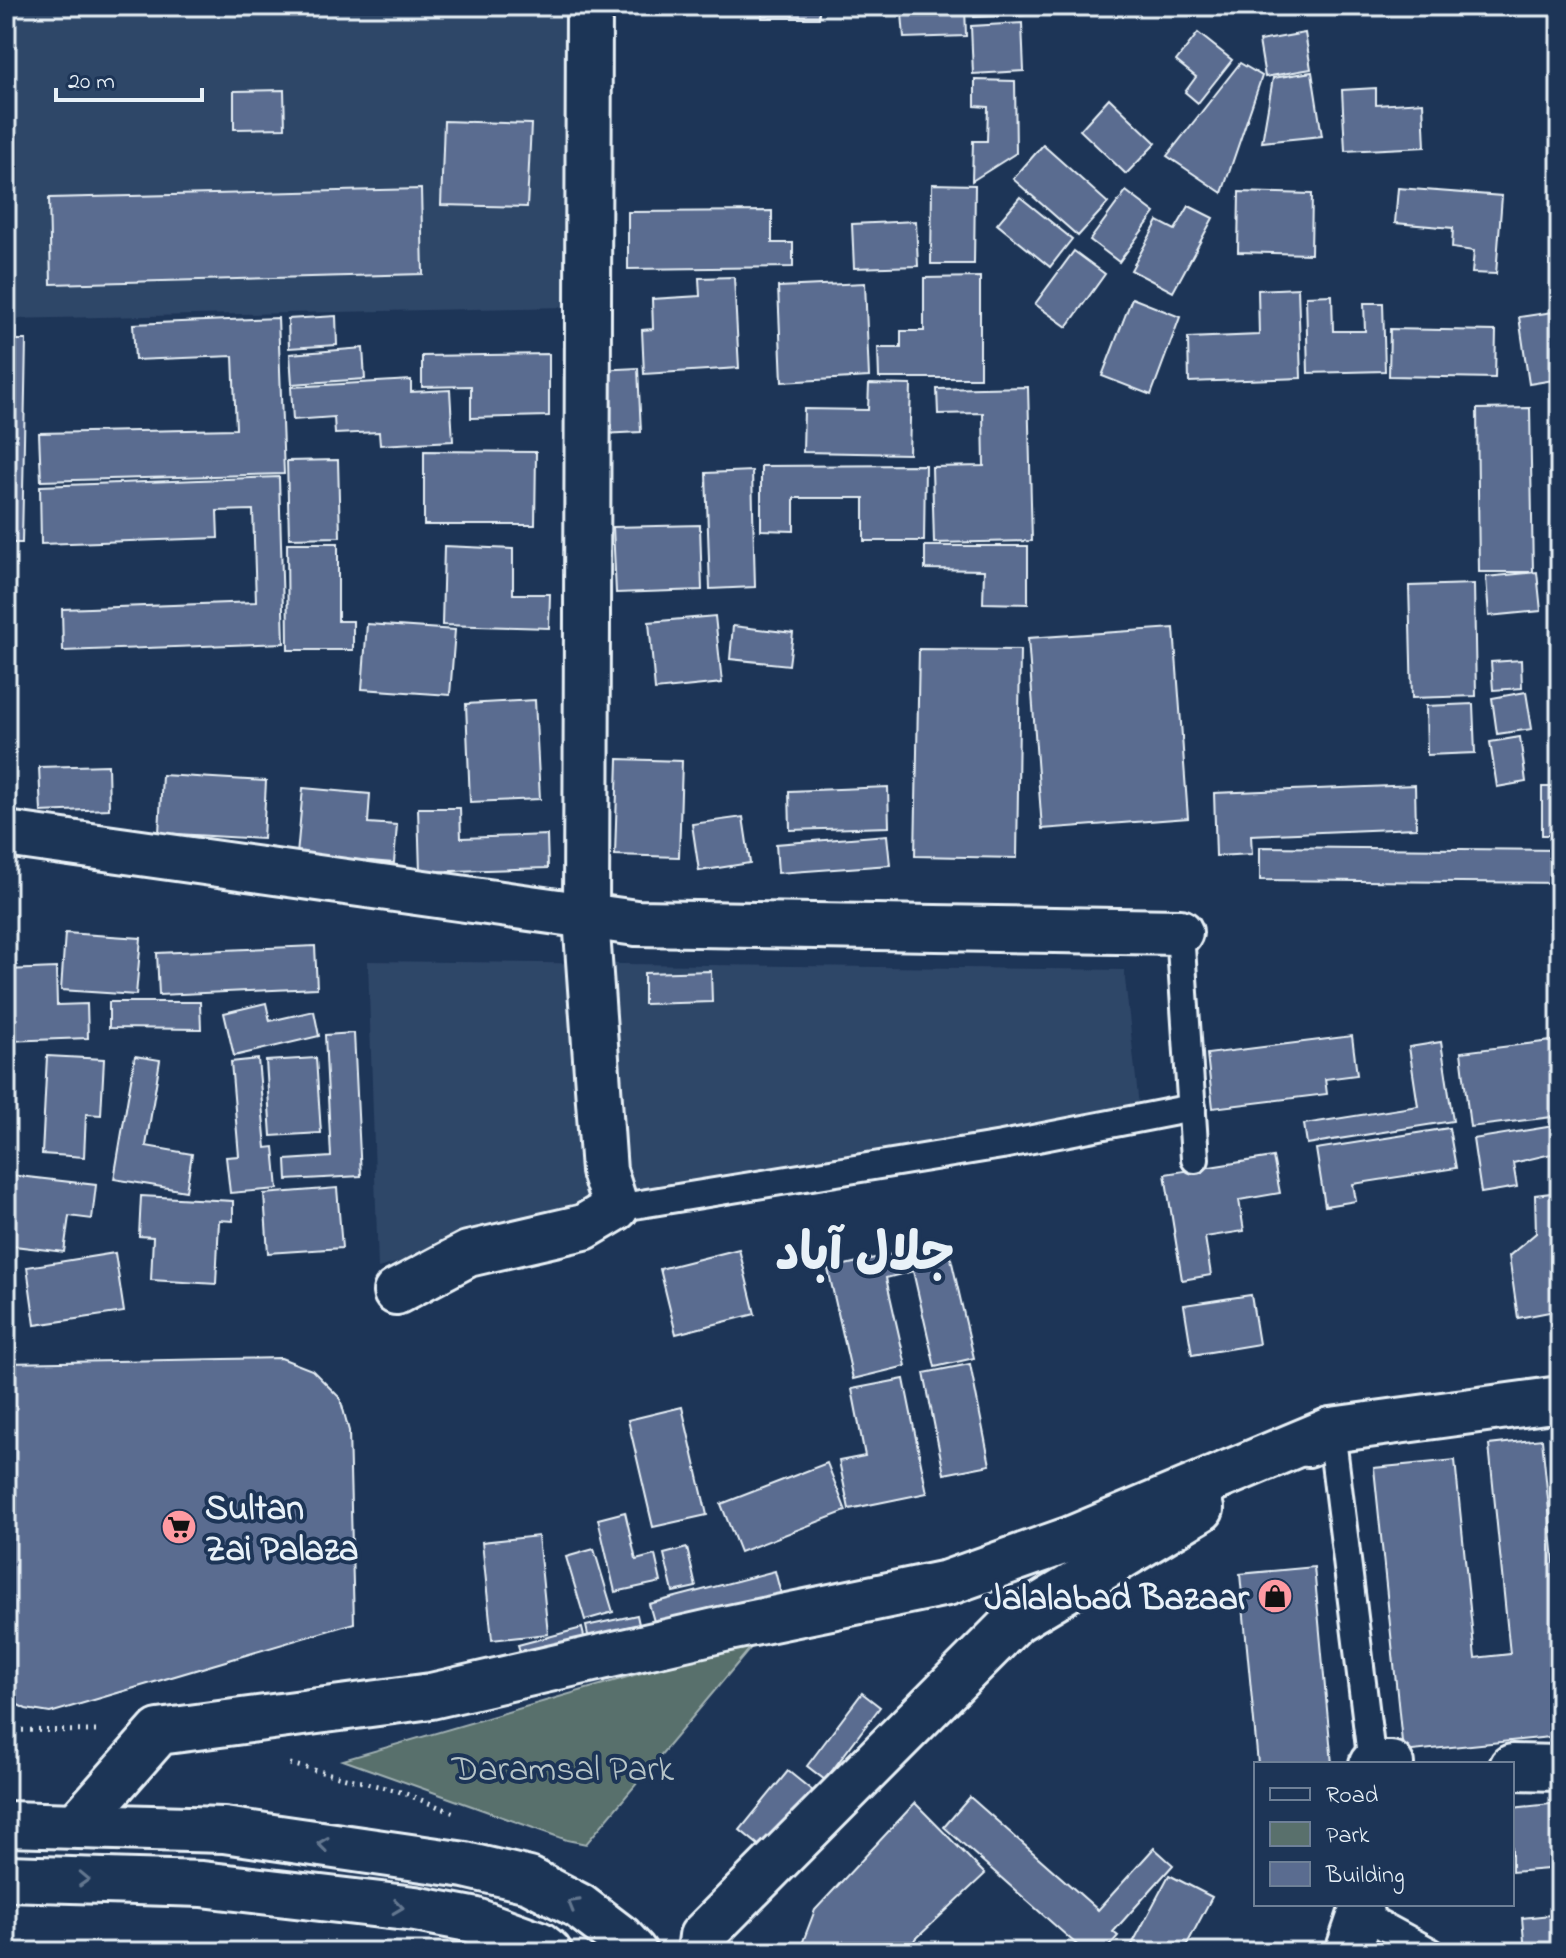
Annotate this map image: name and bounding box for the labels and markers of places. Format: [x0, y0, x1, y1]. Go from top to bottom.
place label: Sultan Zai Palaza [205, 1484, 359, 1578]
supermarket icon: Sultan Zai Palaza [160, 1508, 198, 1546]
place label: Jalalabad Bazaar [985, 1574, 1250, 1627]
shop icon: Jalalabad Bazaar [1256, 1577, 1294, 1615]

